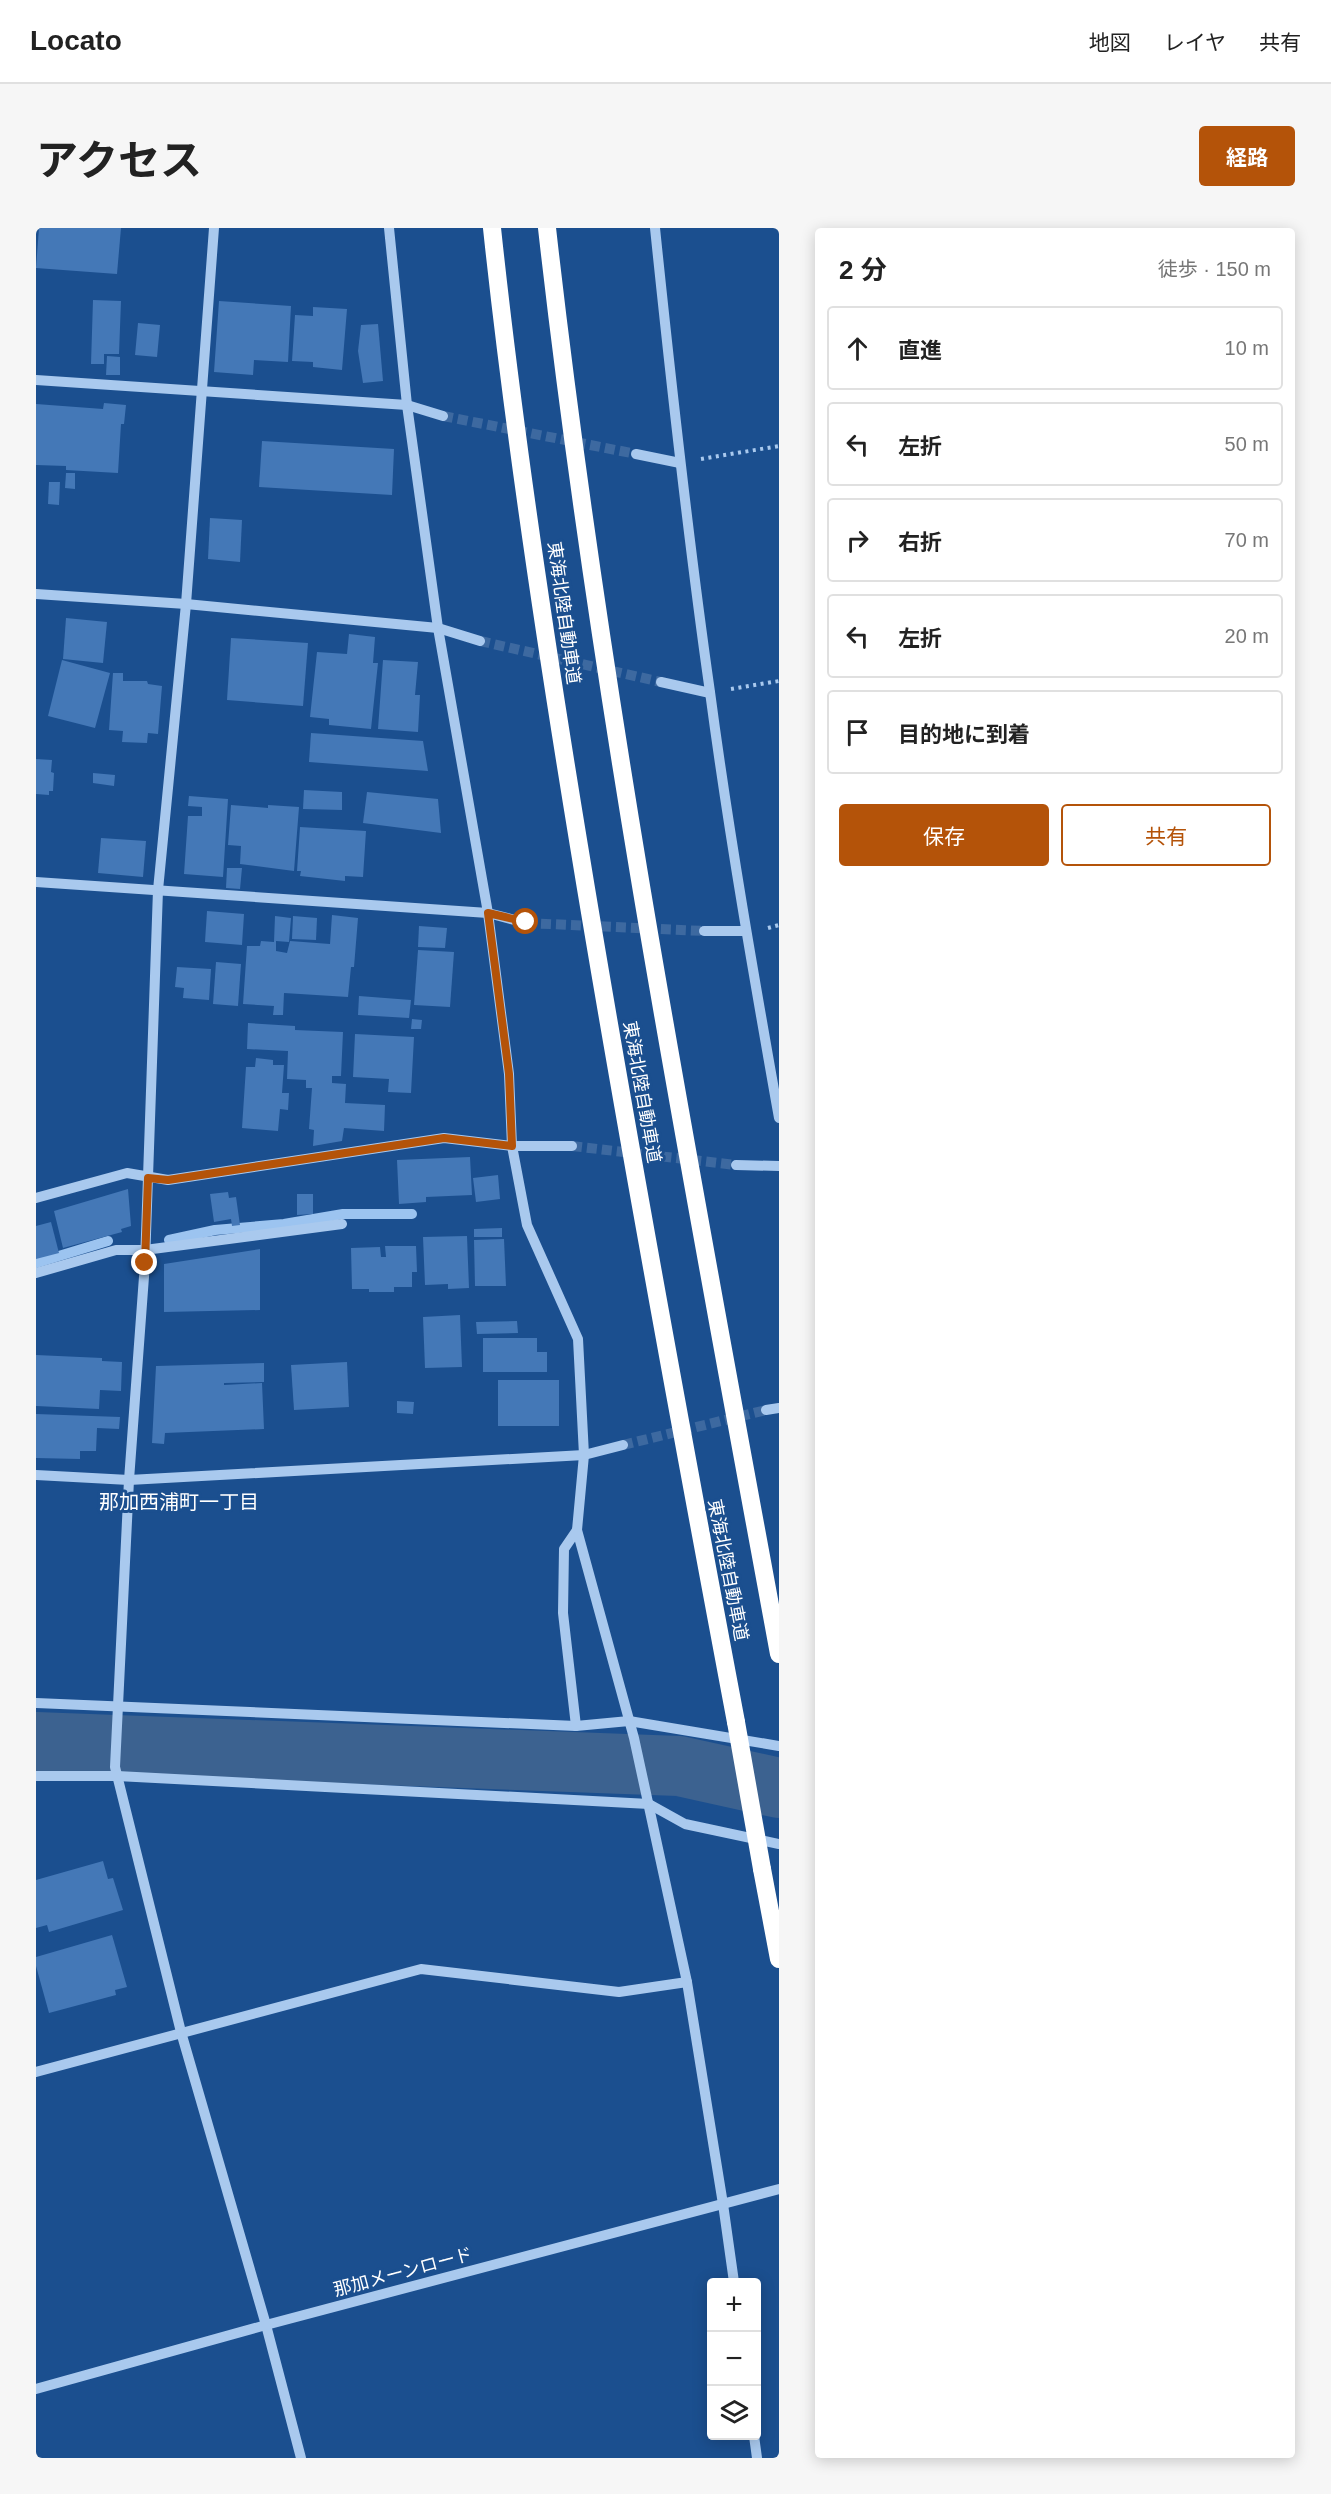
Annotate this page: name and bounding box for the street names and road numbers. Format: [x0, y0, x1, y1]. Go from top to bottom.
street label: 東海北陸自動車道 [544, 540, 584, 686]
street label: 東海北陸自動車道 [620, 1019, 664, 1165]
street label: 東海北陸自動車道 [704, 1497, 752, 1643]
street label: 那加メーンロード [331, 2244, 475, 2300]

